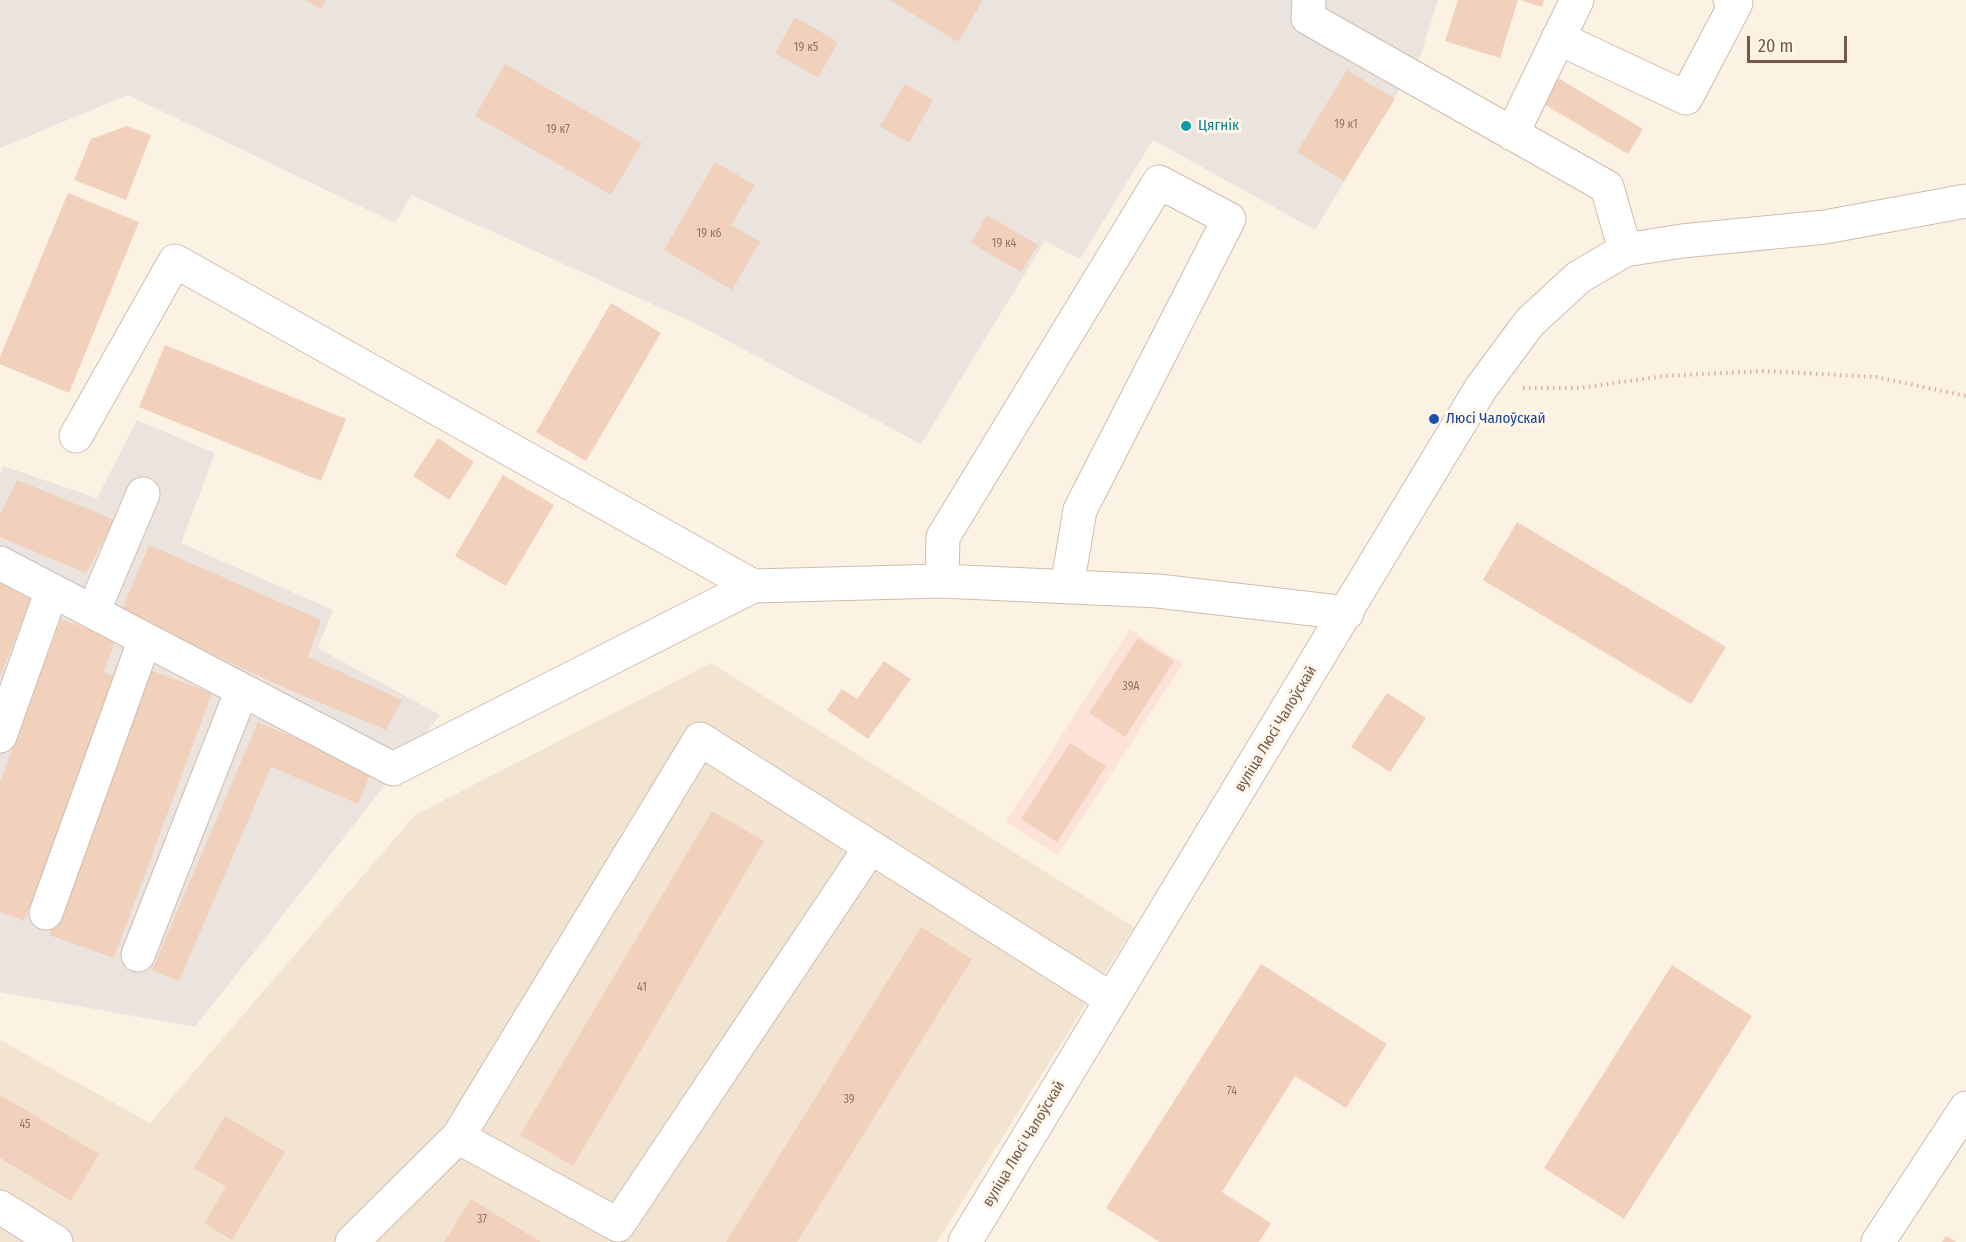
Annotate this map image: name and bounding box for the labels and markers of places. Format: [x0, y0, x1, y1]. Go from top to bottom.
place label: Цягнік [1198, 117, 1239, 135]
marker: Цягнік [1179, 119, 1193, 133]
place label: Люсі Чалоўскай [1446, 410, 1546, 428]
marker: Люсі Чалоўскай [1427, 412, 1441, 426]

